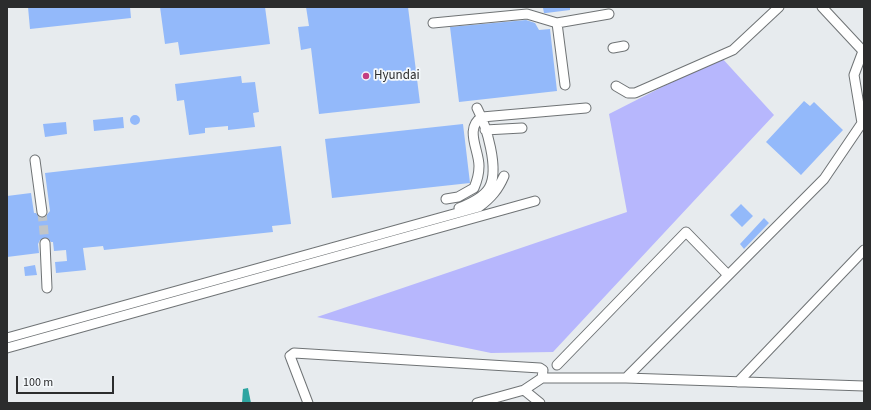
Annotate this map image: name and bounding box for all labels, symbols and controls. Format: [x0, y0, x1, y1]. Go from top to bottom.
place label: Hyundai [374, 68, 420, 84]
marker: Hyundai [361, 71, 371, 81]
scale bar [18, 368, 116, 394]
text: 100 m [23, 374, 53, 391]

